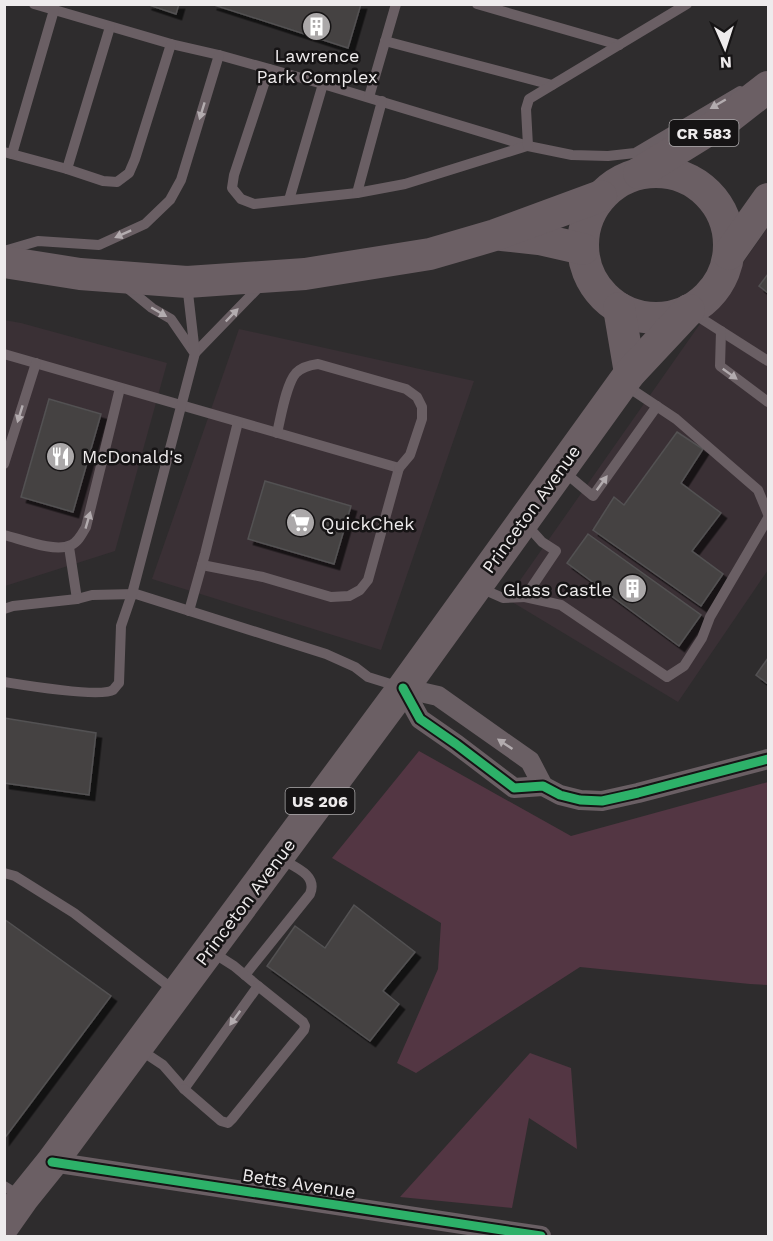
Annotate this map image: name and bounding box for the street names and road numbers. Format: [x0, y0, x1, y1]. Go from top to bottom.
road number: CR 583 [670, 120, 738, 146]
street label: Princeton Avenue [478, 441, 584, 577]
road number: US 206 [286, 788, 354, 814]
street label: Princeton Avenue [191, 835, 299, 969]
street label: Betts Avenue [241, 1164, 357, 1202]

